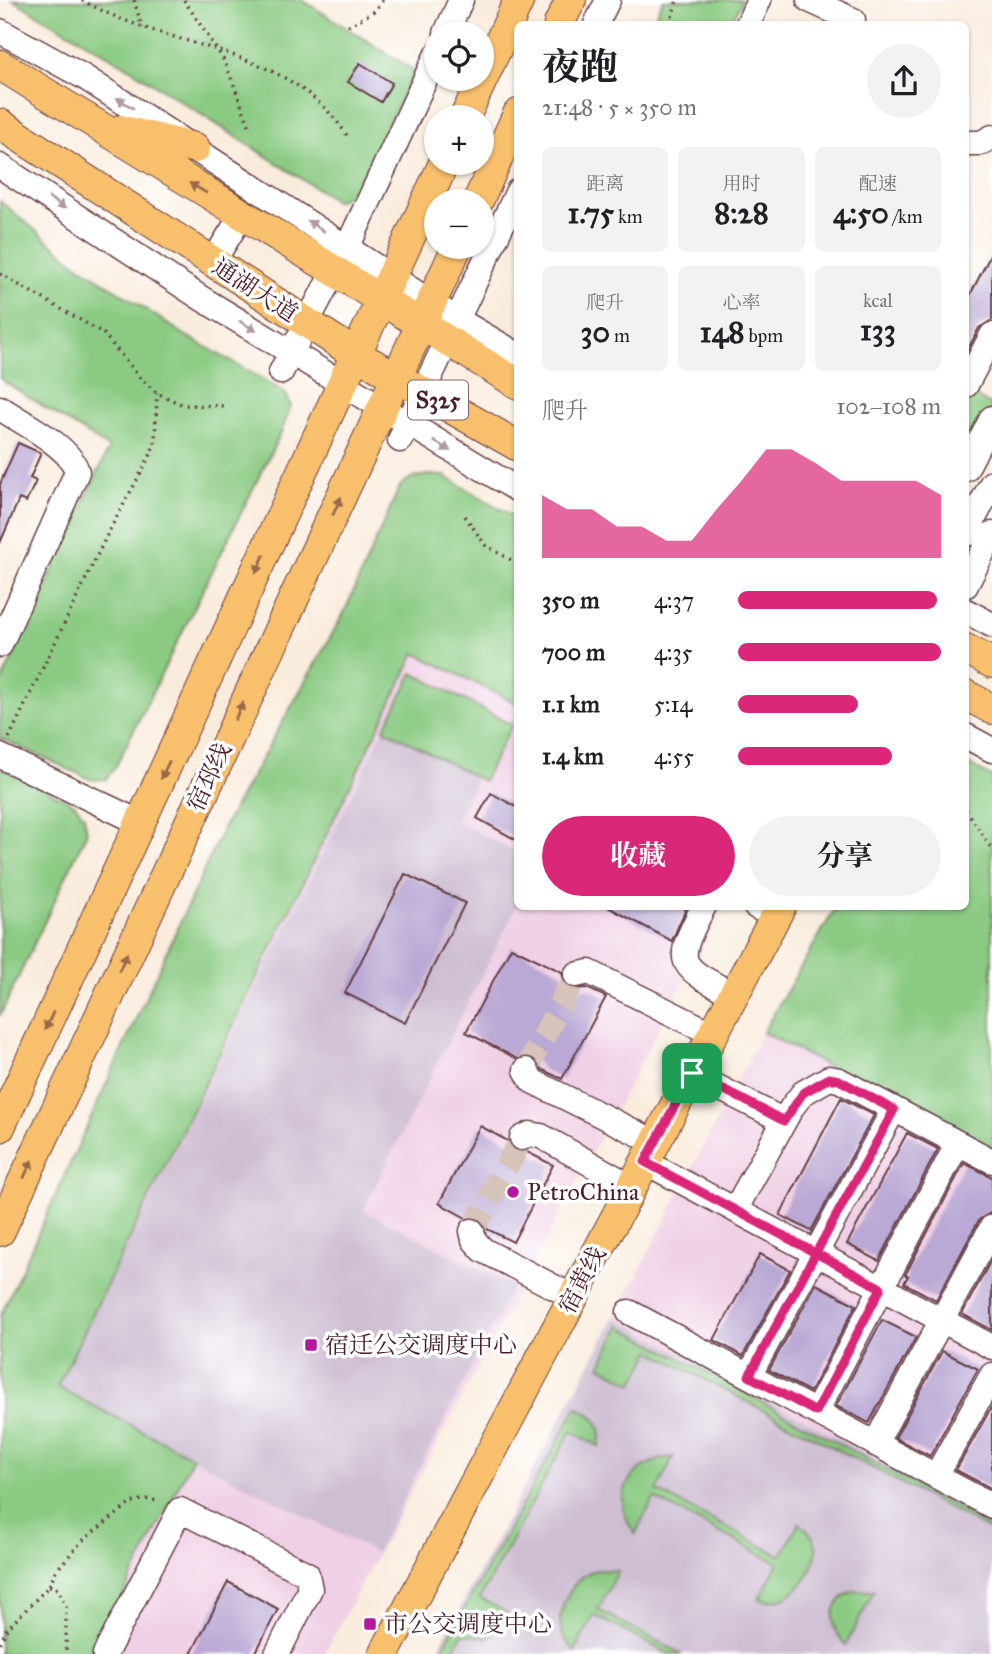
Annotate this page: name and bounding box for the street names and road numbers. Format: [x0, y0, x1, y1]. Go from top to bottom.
street label: 通湖大道 [207, 251, 303, 329]
road number: S325 [408, 380, 468, 420]
street label: 宿邳线 [180, 738, 238, 816]
street label: 宿黄线 [552, 1241, 612, 1319]

